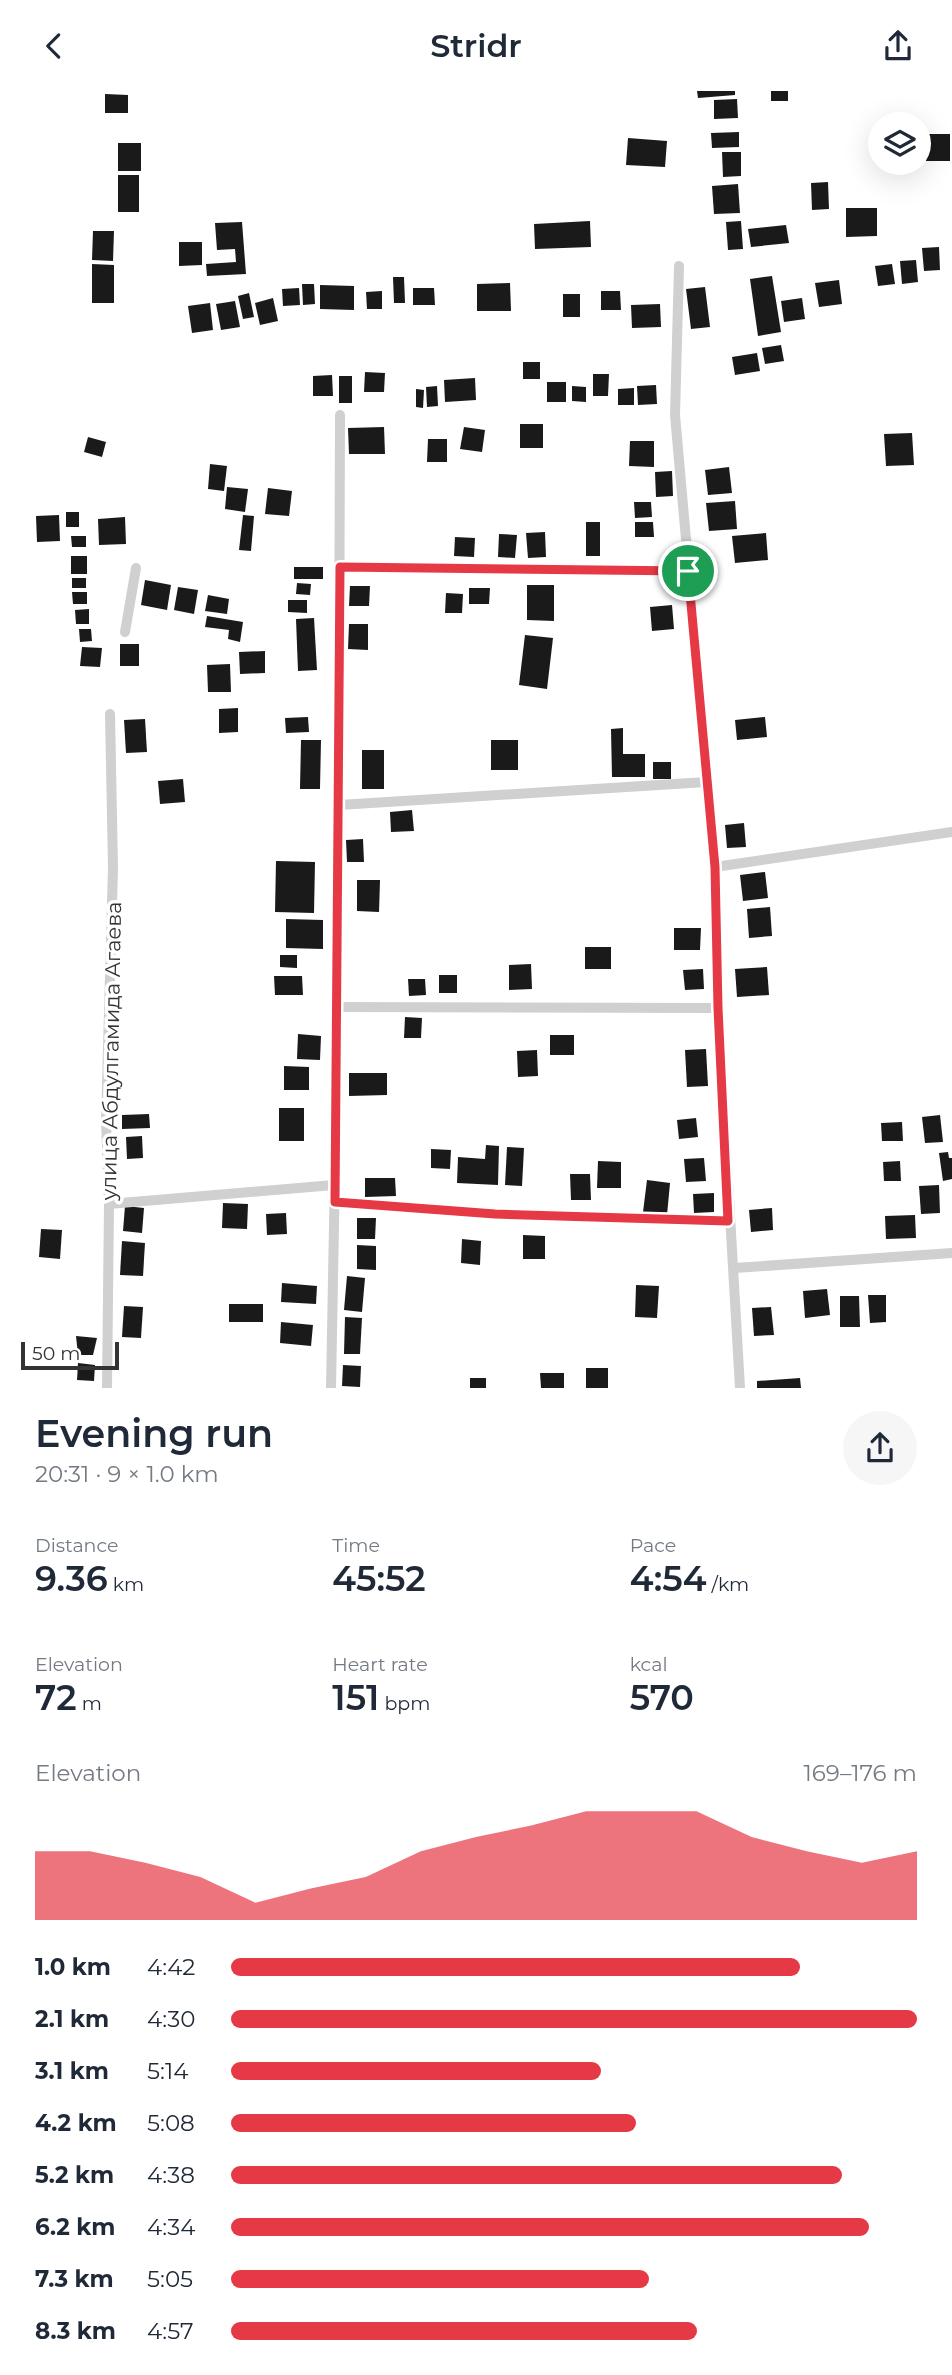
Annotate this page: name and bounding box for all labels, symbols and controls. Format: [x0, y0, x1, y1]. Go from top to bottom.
text: Stridr [430, 26, 522, 65]
icon: back [35, 27, 73, 65]
icon: share [879, 27, 917, 65]
map controls [868, 112, 931, 175]
button: layers [868, 112, 931, 175]
pin [658, 541, 718, 601]
icon: arrive [669, 552, 707, 590]
street label: улица Абдулгамида Агаева [96, 901, 126, 1202]
scale bar [21, 1339, 119, 1371]
text: 50 m [32, 1342, 80, 1365]
text: Evening run [35, 1410, 273, 1457]
button: share [843, 1411, 917, 1485]
text: 20:31 · 9 × 1.0 km [35, 1460, 219, 1488]
text: Distance [35, 1534, 118, 1557]
text: Time [332, 1534, 380, 1557]
text: Pace [630, 1534, 676, 1557]
text: 9.36 [35, 1557, 108, 1600]
text: 45:52 [332, 1557, 426, 1600]
text: 4:54 [630, 1557, 706, 1600]
text: km [108, 1573, 144, 1596]
text: /km [706, 1573, 749, 1596]
text: Elevation [35, 1653, 123, 1676]
text: Heart rate [332, 1653, 428, 1676]
text: kcal [630, 1653, 668, 1676]
text: 72 [35, 1676, 77, 1719]
text: 151 [332, 1676, 379, 1719]
text: 570 [630, 1676, 694, 1719]
text: m [77, 1692, 102, 1715]
text: bpm [379, 1692, 430, 1715]
text: Elevation [35, 1759, 141, 1787]
text: 169–176 m [804, 1759, 917, 1787]
text: 1.0 km [35, 1953, 111, 1981]
text: 4:42 [147, 1953, 195, 1981]
text: 2.1 km [35, 2005, 109, 2033]
text: 4:30 [147, 2005, 195, 2033]
text: 3.1 km [35, 2057, 109, 2085]
text: 5:14 [147, 2057, 188, 2085]
text: 4.2 km [35, 2109, 117, 2137]
text: 5:08 [147, 2109, 195, 2137]
text: 5.2 km [35, 2161, 114, 2189]
text: 4:38 [147, 2161, 195, 2189]
text: 6.2 km [35, 2213, 115, 2241]
text: 4:34 [147, 2213, 195, 2241]
text: 7.3 km [35, 2265, 114, 2293]
text: 5:05 [147, 2265, 193, 2293]
text: 8.3 km [35, 2317, 116, 2345]
text: 4:57 [147, 2317, 193, 2345]

